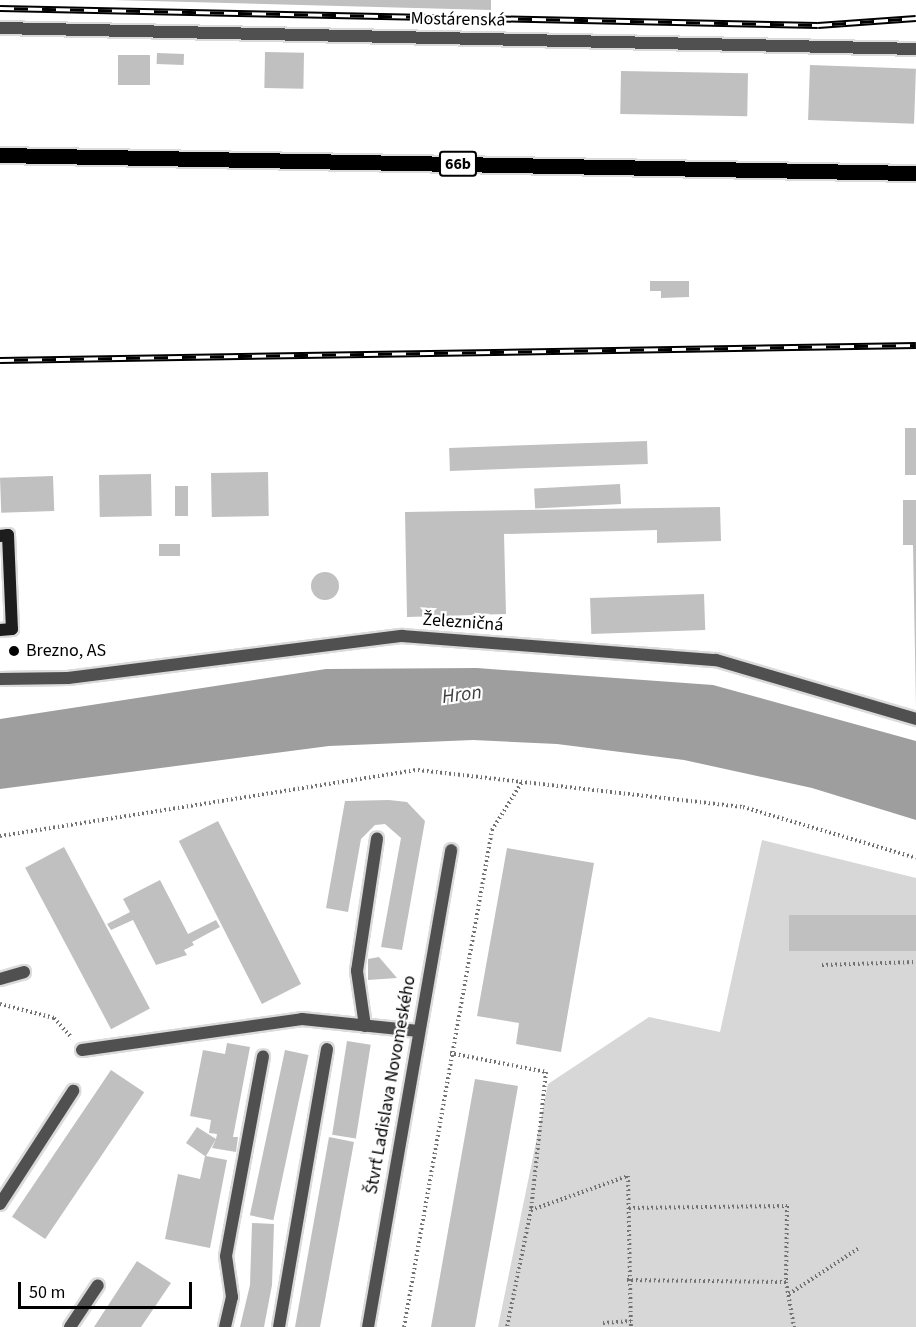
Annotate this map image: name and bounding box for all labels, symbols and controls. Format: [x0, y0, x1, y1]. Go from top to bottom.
street label: Mostárenská [410, 8, 506, 32]
road number: 66b [438, 151, 478, 177]
street label: Železničná [422, 609, 504, 637]
place label: Brezno, AS [26, 640, 106, 662]
marker: Brezno, AS [7, 644, 21, 658]
water label: Hron [441, 681, 483, 709]
street label: Štvrť Ladislava Novomeského [361, 974, 421, 1196]
scale bar [21, 1270, 195, 1308]
text: 50 m [29, 1280, 65, 1305]

